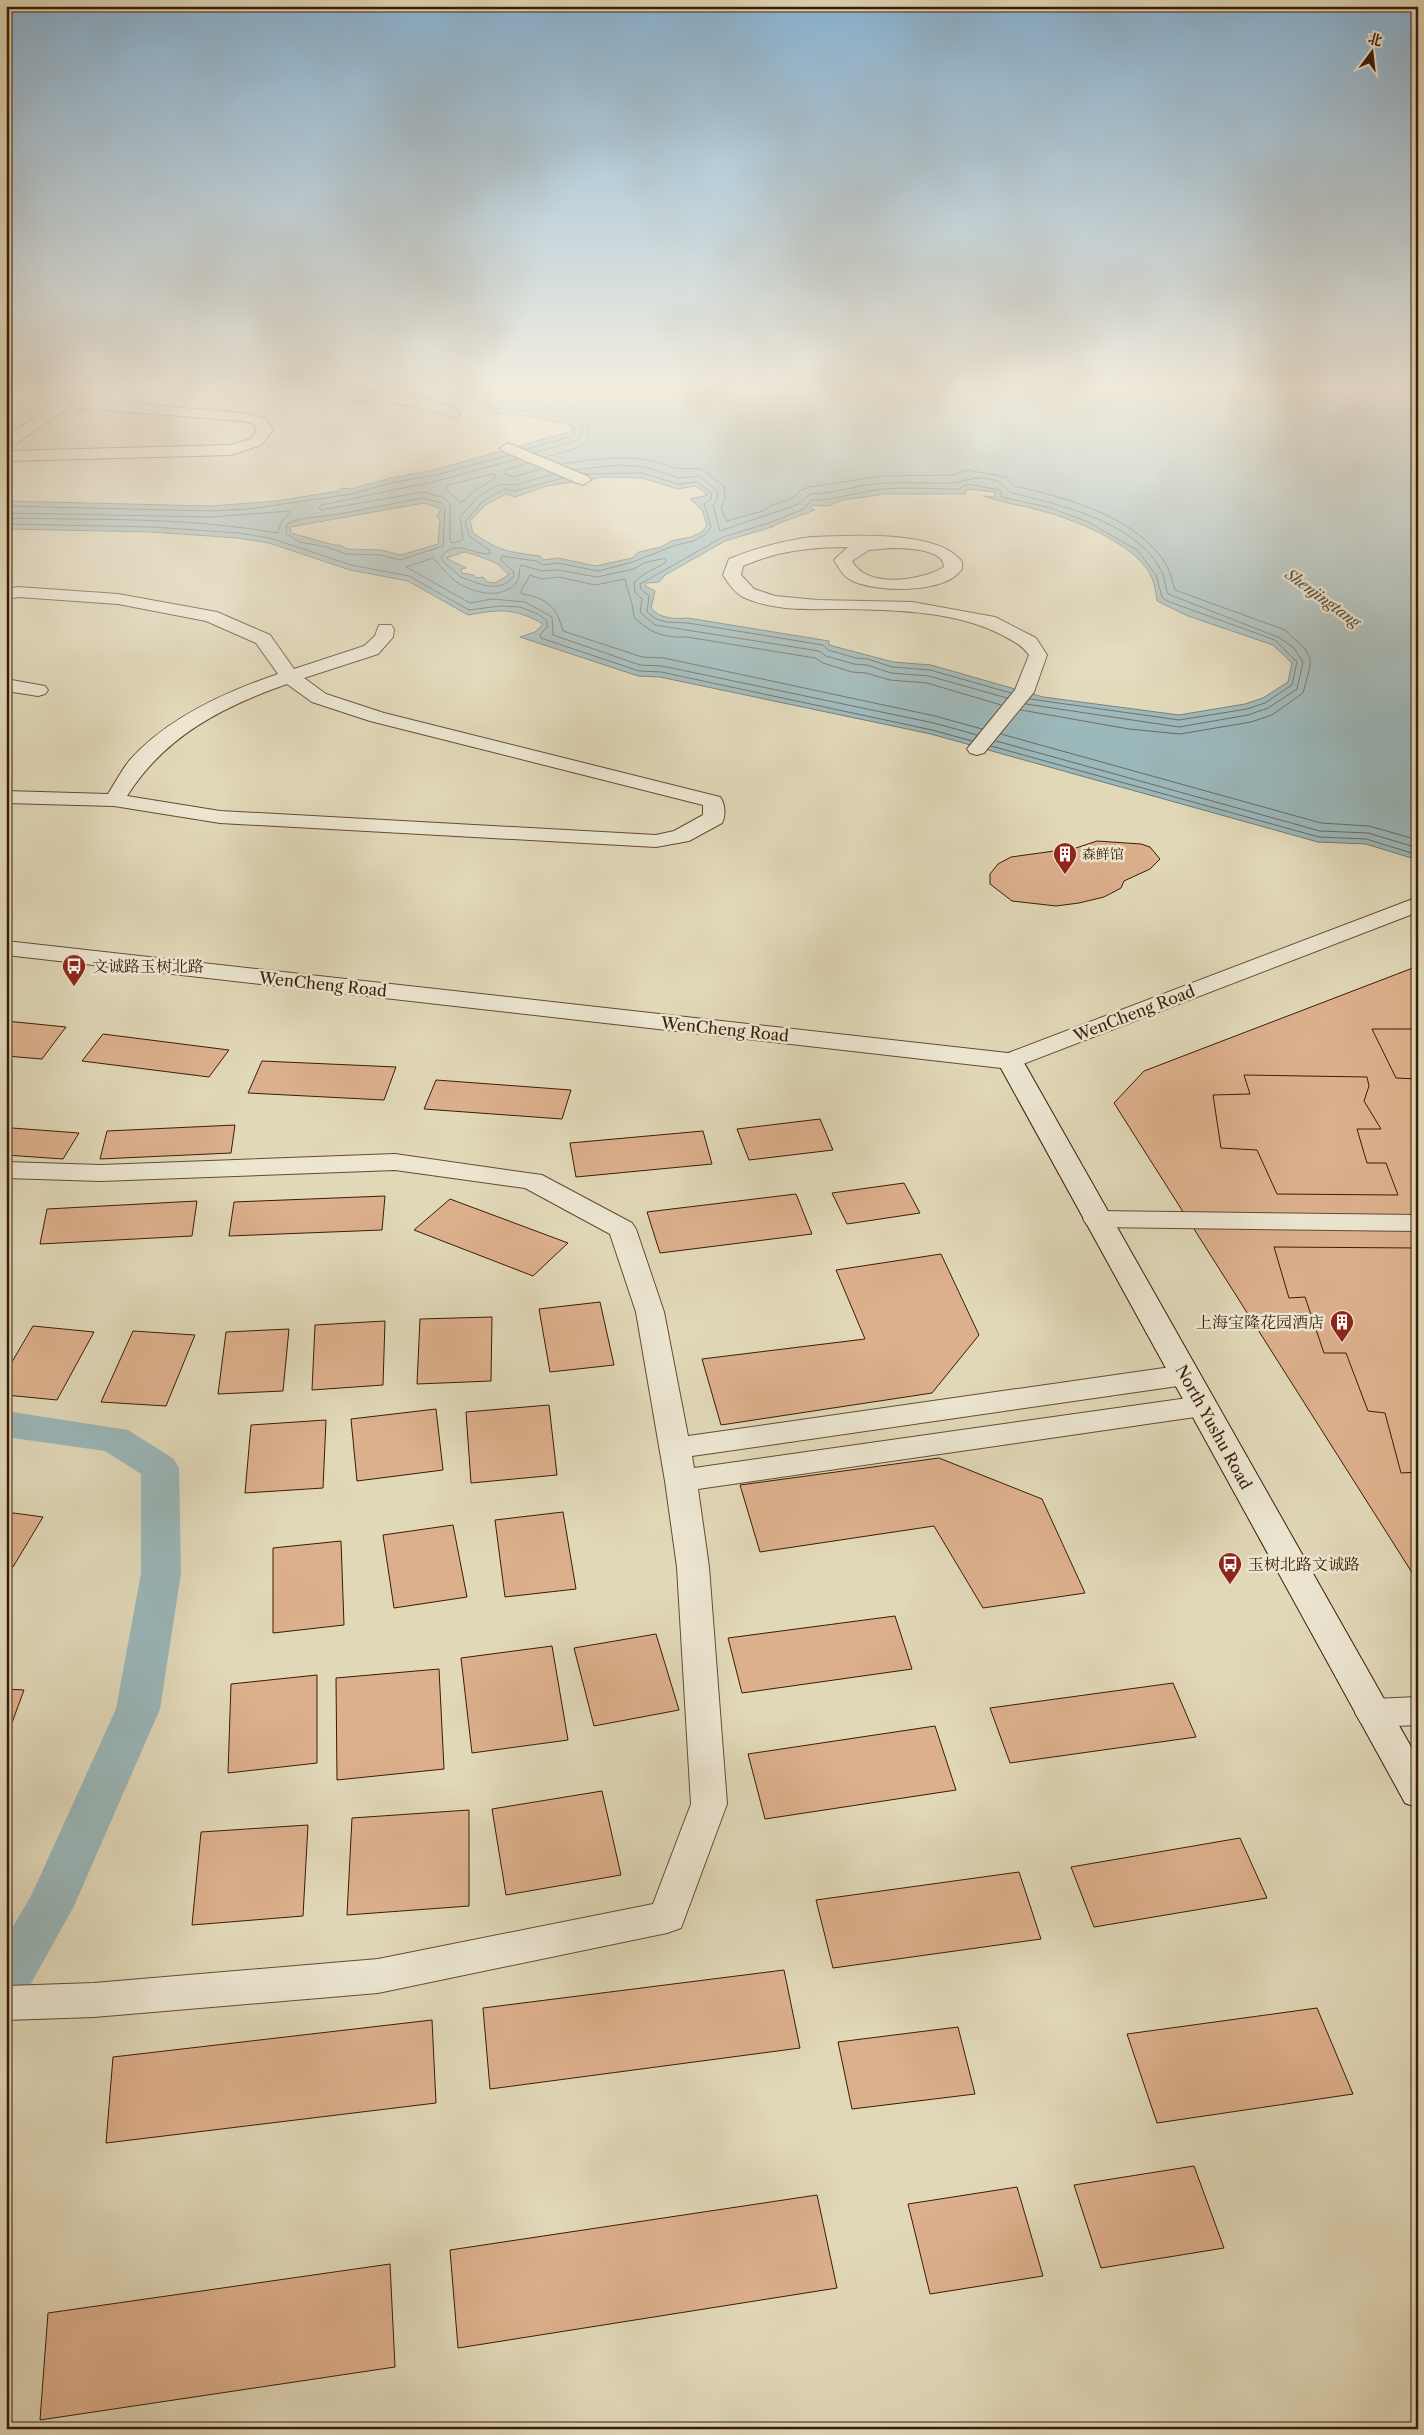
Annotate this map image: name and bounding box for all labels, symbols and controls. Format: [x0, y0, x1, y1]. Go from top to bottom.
north arrow [1346, 28, 1396, 78]
text: 北 [1366, 29, 1384, 50]
water label: Shenjingtang [1281, 564, 1365, 632]
building icon: 森鲜馆 [1052, 841, 1078, 875]
place label: 森鲜馆 [1082, 845, 1124, 863]
bus stop icon: 文诚路玉树北路 [61, 953, 87, 987]
place label: 文诚路玉树北路 [92, 956, 204, 976]
street label: WenCheng Road [257, 967, 388, 1001]
street label: WenCheng Road [1069, 981, 1198, 1046]
street label: WenCheng Road [659, 1012, 790, 1046]
building icon: 上海宝隆花园酒店 [1329, 1309, 1355, 1343]
place label: 上海宝隆花园酒店 [1196, 1312, 1324, 1332]
street label: North Yushu Road [1171, 1361, 1257, 1493]
bus stop icon: 玉树北路文诚路 [1217, 1551, 1243, 1585]
place label: 玉树北路文诚路 [1248, 1554, 1360, 1574]

